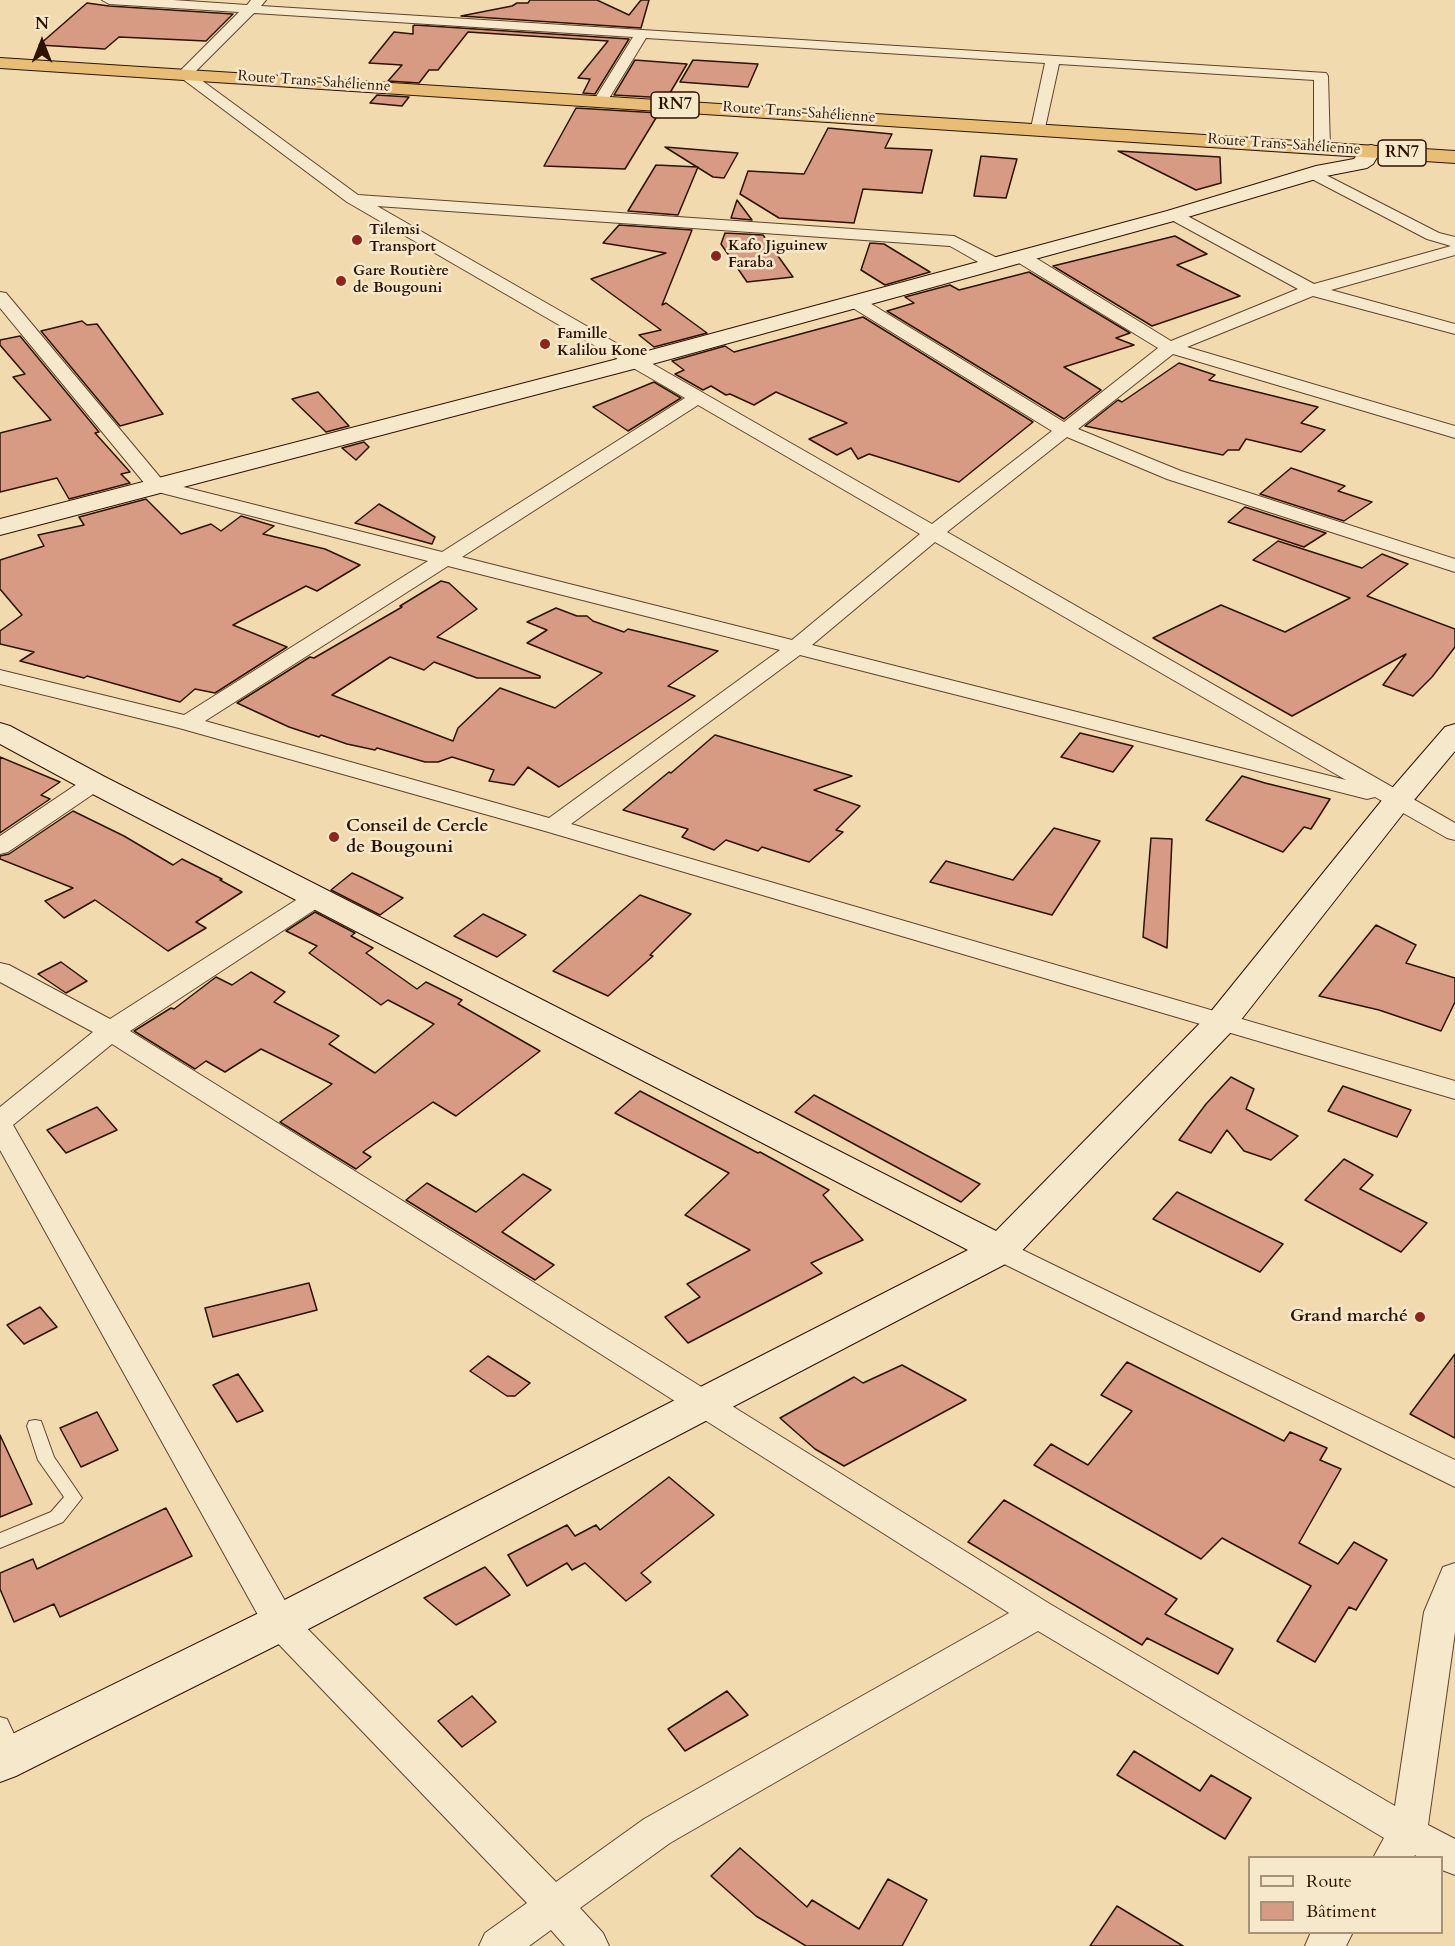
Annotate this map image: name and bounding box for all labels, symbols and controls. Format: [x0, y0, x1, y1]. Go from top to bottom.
north arrow [12, 12, 72, 72]
text: N [35, 13, 49, 35]
street label: Route Trans-Sahélienne [237, 68, 391, 96]
road number: RN7 [651, 92, 699, 118]
street label: Route Trans-Sahélienne [722, 99, 876, 127]
street label: Route Trans-Sahélienne [1207, 131, 1361, 159]
road number: RN7 [1378, 140, 1426, 166]
place label: Tilemsi Transport [369, 222, 436, 257]
marker: Tilemsi Transport [350, 233, 364, 247]
place label: Kafo Jiguinew Faraba [728, 238, 828, 273]
marker: Kafo Jiguinew Faraba [709, 249, 723, 263]
place label: Gare Routière de Bougouni [353, 263, 449, 298]
marker: Gare Routière de Bougouni [334, 274, 348, 288]
place label: Famille Kalilou Kone [557, 326, 647, 361]
marker: Famille Kalilou Kone [538, 337, 552, 351]
place label: Conseil de Cercle de Bougouni [346, 816, 489, 858]
marker: Conseil de Cercle de Bougouni [327, 830, 341, 844]
place label: Grand marché [1290, 1306, 1408, 1328]
marker: Grand marché [1413, 1310, 1427, 1324]
legend [1248, 1856, 1443, 1934]
text: Route [1306, 1869, 1352, 1894]
text: Bâtiment [1306, 1899, 1376, 1924]

